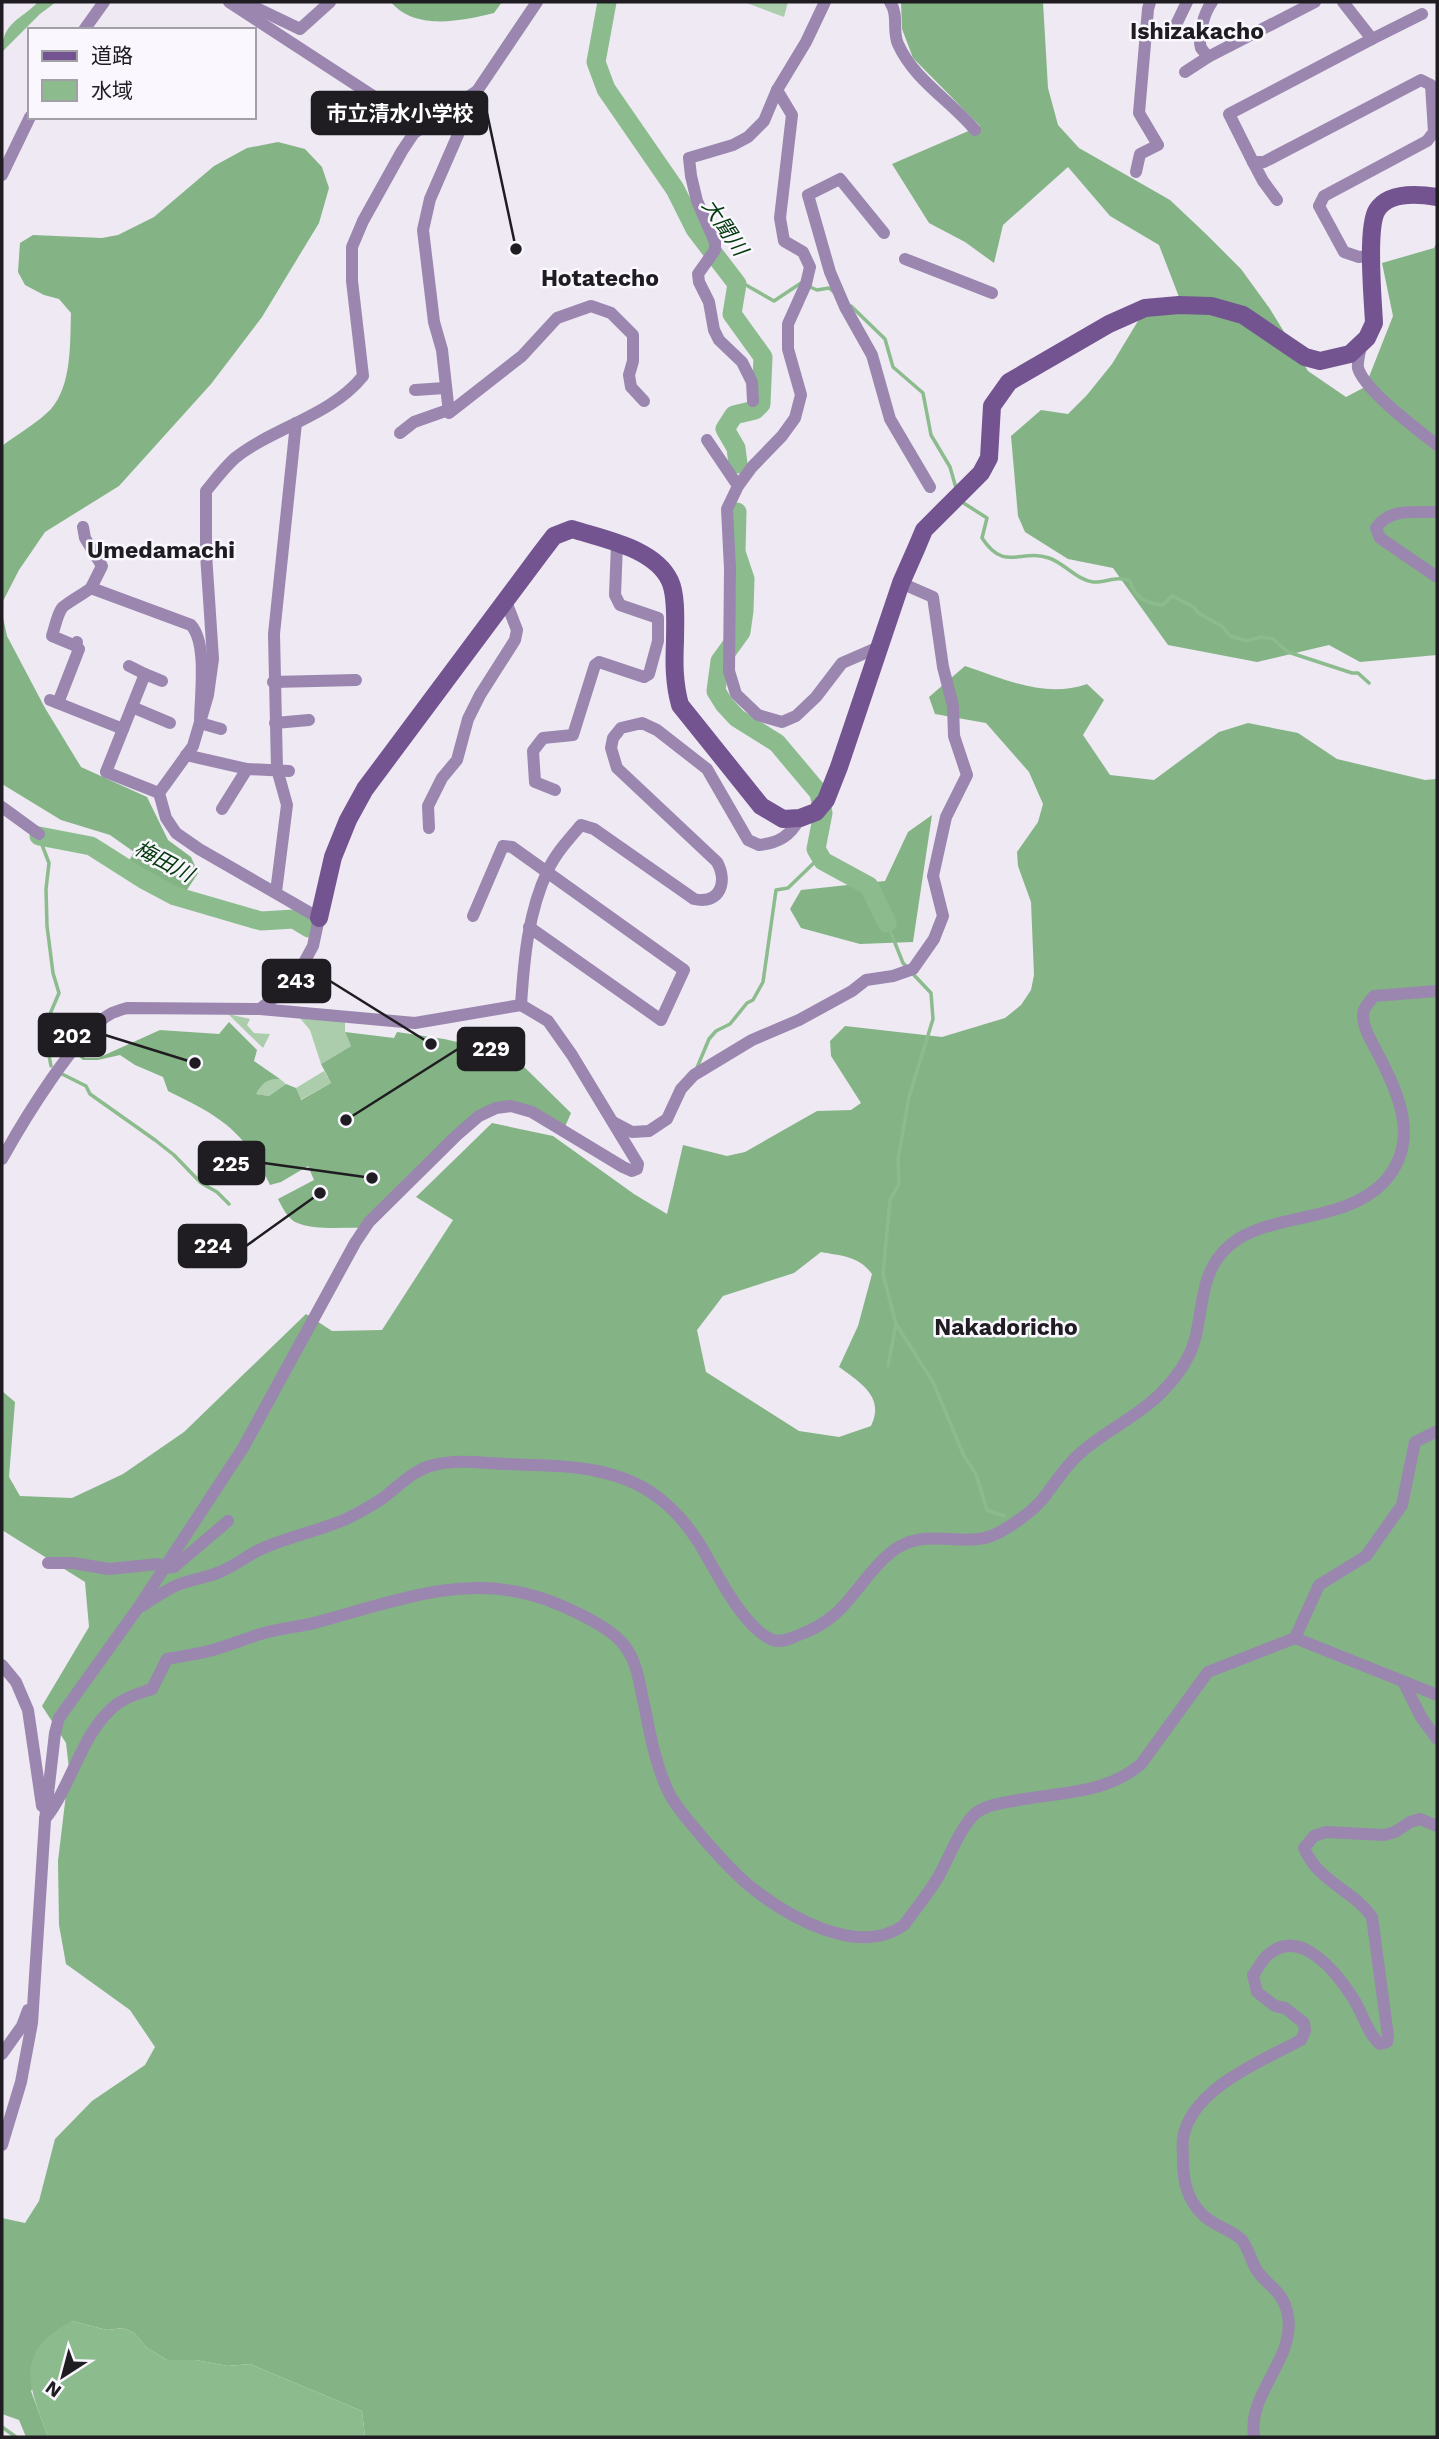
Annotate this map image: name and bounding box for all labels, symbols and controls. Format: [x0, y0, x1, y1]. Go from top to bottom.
district label: Ishizakacho [1130, 18, 1264, 45]
legend [28, 28, 256, 119]
text: 道路 [91, 43, 133, 68]
text: 水域 [91, 78, 133, 103]
callout: 市立清水小学校 [312, 92, 487, 134]
text: 市立清水小学校 [327, 101, 474, 126]
water label: 大聞川 [697, 194, 754, 262]
district label: Hotatecho [541, 265, 659, 292]
district label: Umedamachi [87, 537, 235, 564]
water label: 梅田川 [130, 835, 199, 888]
callout: 243 [263, 960, 330, 1002]
text: 243 [277, 968, 315, 993]
callout: 202 [39, 1014, 105, 1056]
text: 202 [53, 1023, 91, 1048]
callout: 229 [458, 1028, 524, 1070]
text: 229 [472, 1036, 510, 1061]
callout: 225 [199, 1142, 264, 1184]
text: 225 [212, 1151, 250, 1176]
callout: 224 [179, 1225, 246, 1267]
text: 224 [194, 1233, 232, 1258]
district label: Nakadoricho [934, 1314, 1078, 1341]
north arrow [28, 2341, 98, 2411]
text: N [41, 2376, 66, 2403]

